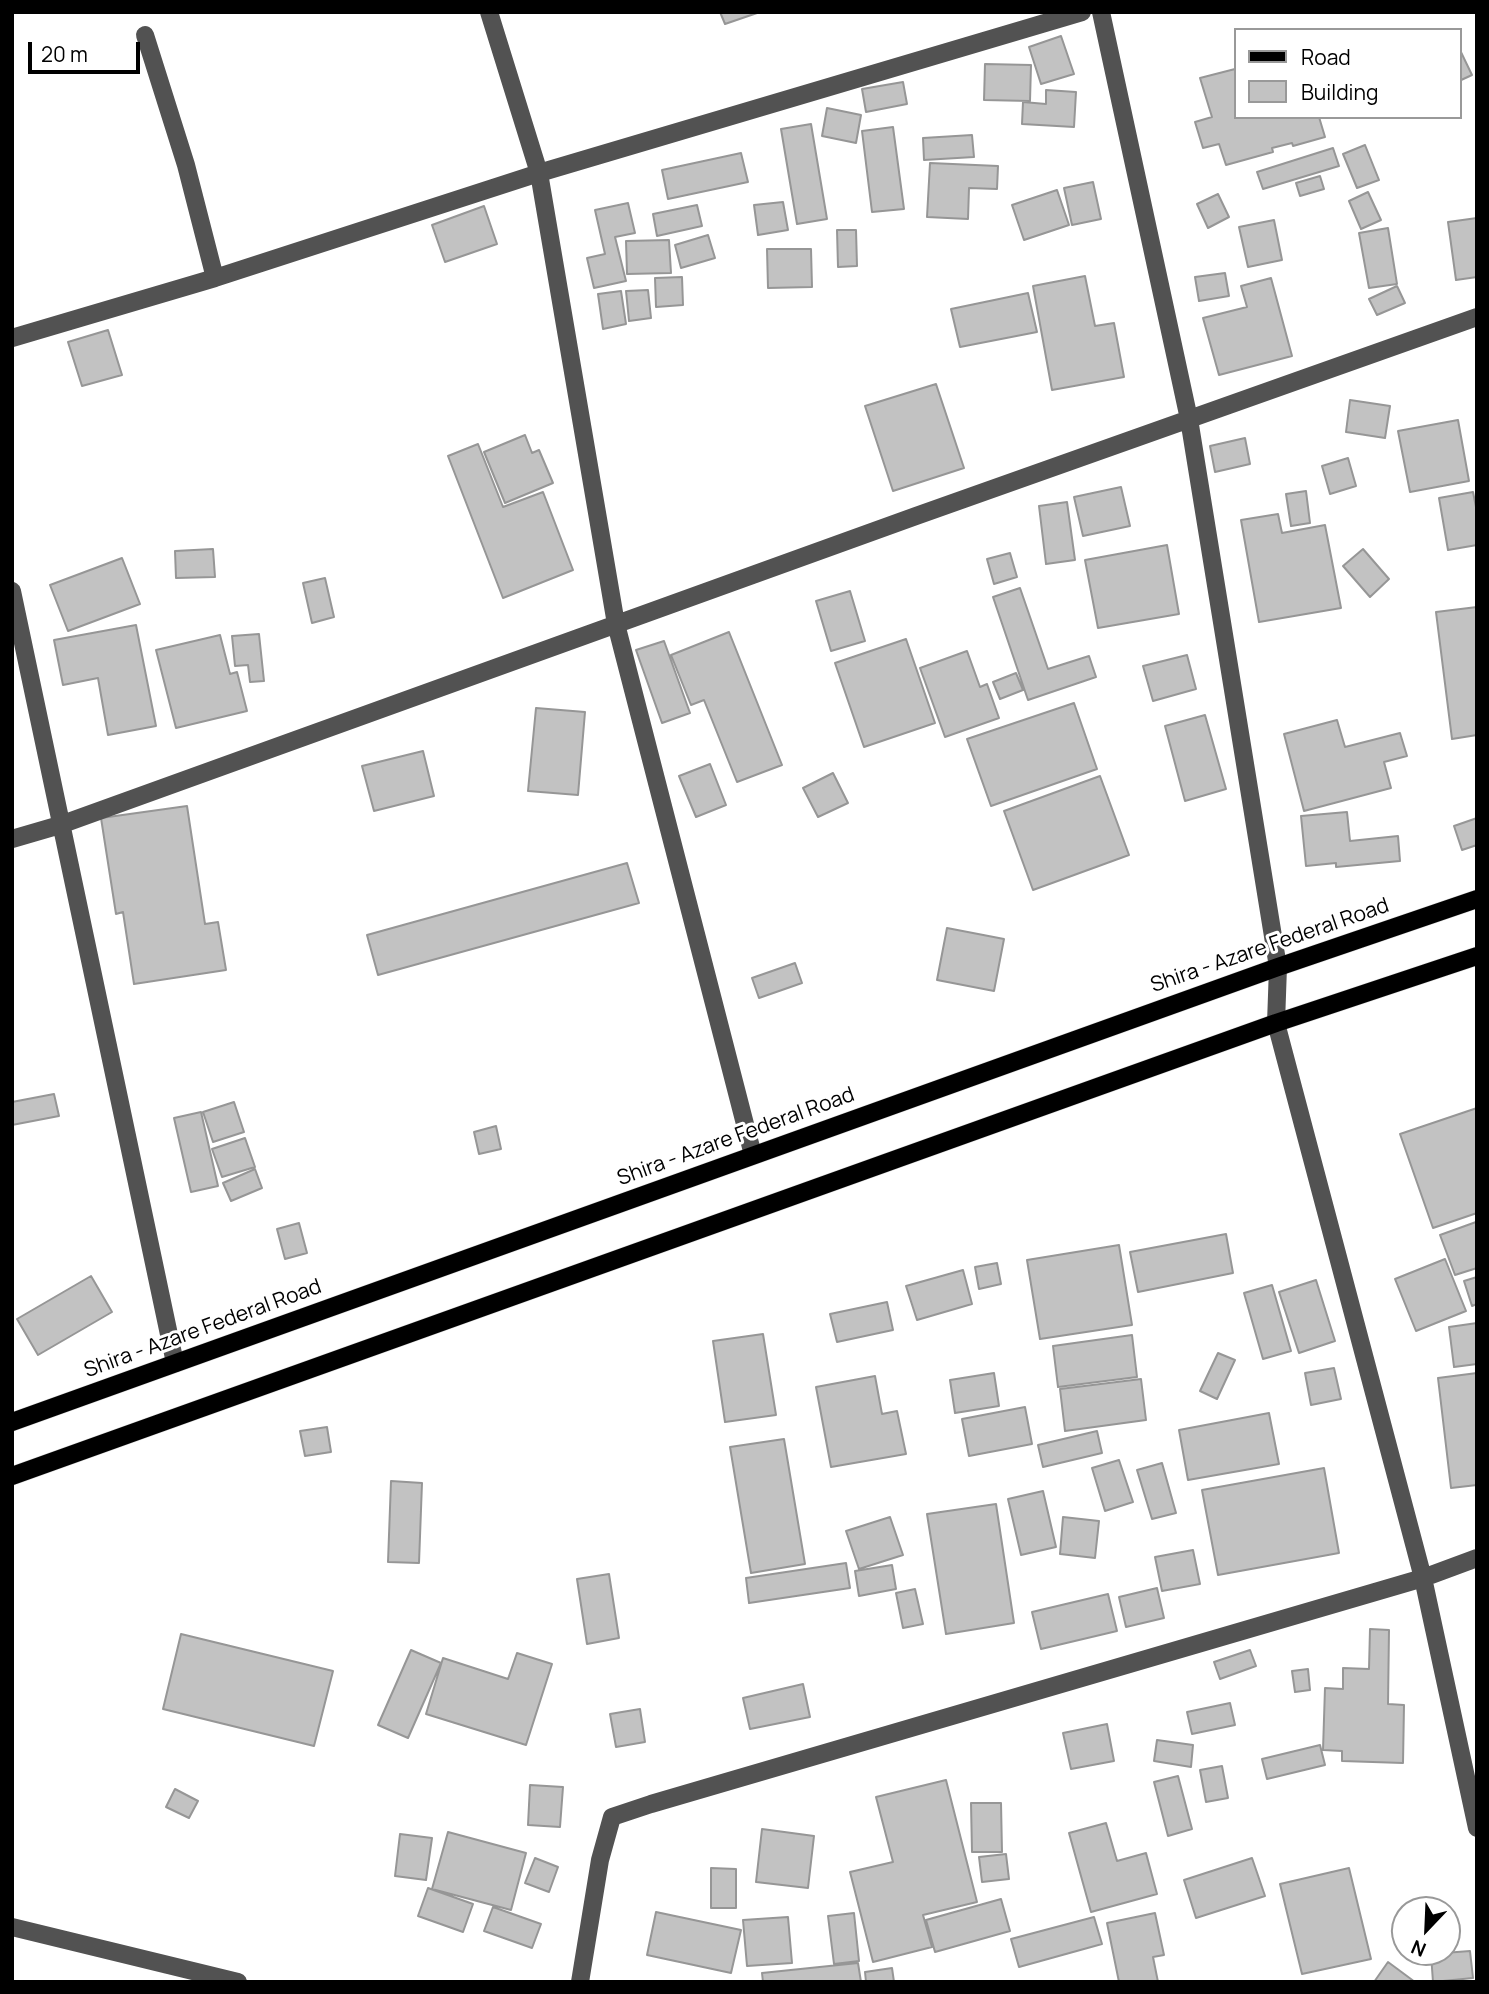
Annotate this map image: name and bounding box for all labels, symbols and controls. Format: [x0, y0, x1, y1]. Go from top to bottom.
scale bar [32, 28, 144, 72]
legend [1234, 28, 1461, 119]
text: 20 m [41, 40, 88, 68]
text: Road [1301, 43, 1351, 71]
text: Building [1301, 78, 1378, 106]
street label: Shira - Azare Federal Road [1147, 893, 1393, 999]
street label: Shira - Azare Federal Road [614, 1082, 858, 1192]
street label: Shira - Azare Federal Road [81, 1274, 325, 1384]
north arrow [1391, 1896, 1461, 1966]
text: N [1407, 1934, 1430, 1963]

